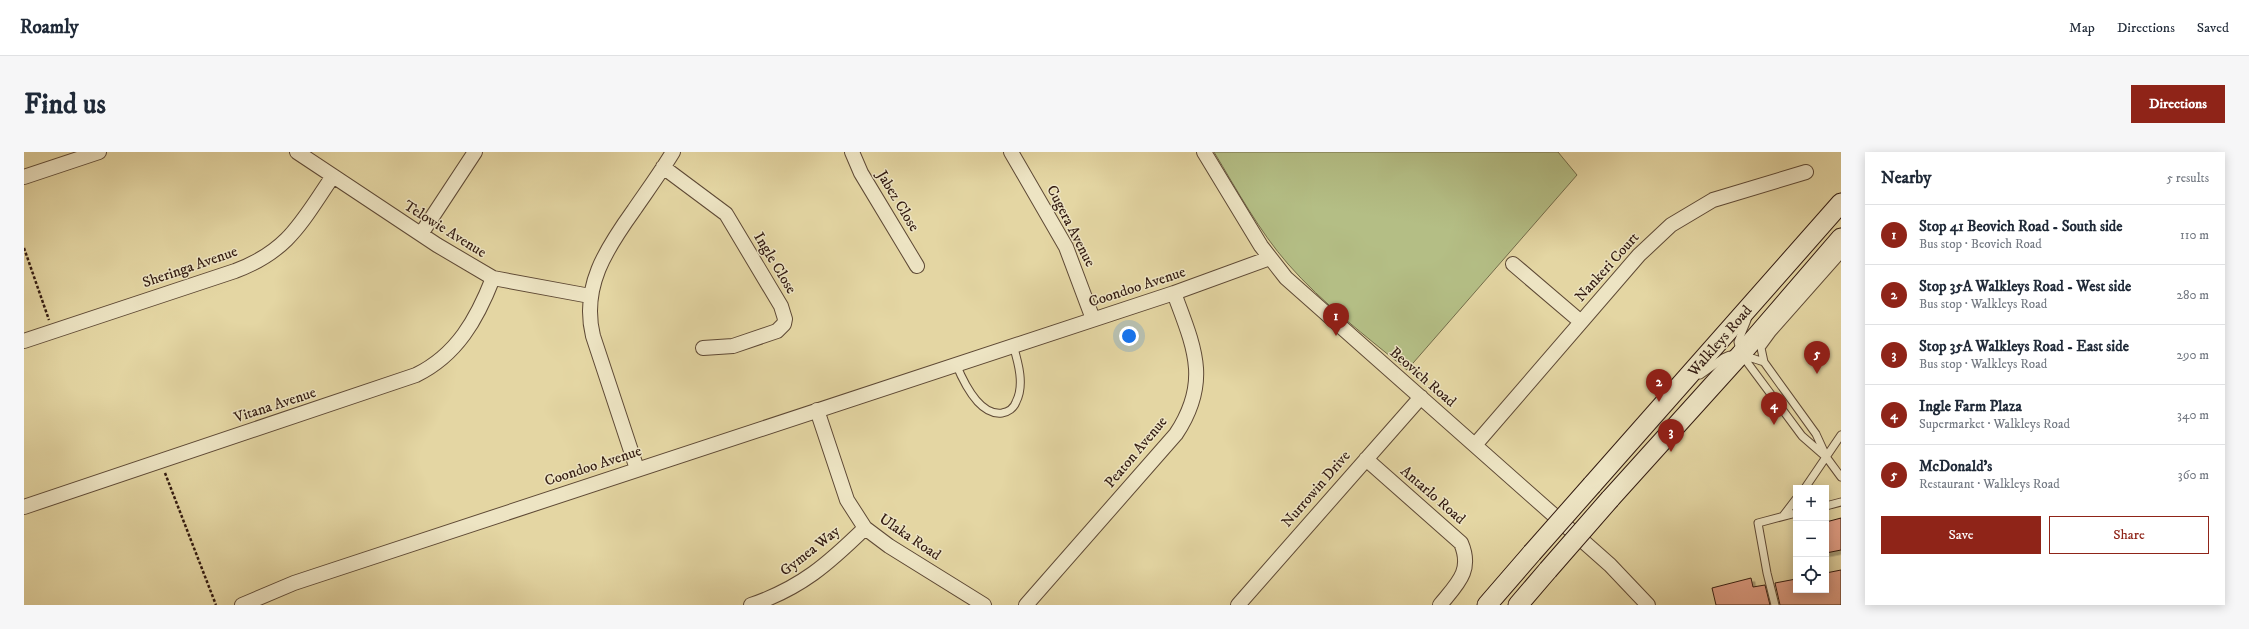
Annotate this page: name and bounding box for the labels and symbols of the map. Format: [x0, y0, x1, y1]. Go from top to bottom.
street label: Jabez Close [871, 165, 924, 235]
street label: Cugera Avenue [1042, 182, 1100, 270]
street label: Telowie Avenue [400, 196, 490, 262]
street label: Nankeri Court [1571, 228, 1643, 306]
street label: Ingle Close [749, 229, 801, 297]
street label: Sheringa Avenue [140, 242, 240, 292]
street label: Coondoo Avenue [1086, 262, 1188, 312]
street label: Walkleys Road [1683, 301, 1756, 381]
pin: 1 [1323, 303, 1349, 336]
your location [1119, 326, 1139, 346]
pin: 5 [1804, 341, 1830, 374]
street label: Beovich Road [1386, 343, 1461, 411]
pin: 2 [1646, 369, 1672, 402]
street label: Vitana Avenue [231, 383, 318, 427]
pin: 4 [1761, 392, 1787, 425]
street label: Peaton Avenue [1101, 412, 1171, 492]
pin: 3 [1658, 419, 1684, 452]
street label: Coondoo Avenue [542, 441, 644, 491]
street label: Nurrowin Drive [1277, 447, 1355, 531]
street label: Antarlo Road [1397, 462, 1470, 529]
street label: Ulaka Road [875, 509, 945, 565]
street label: Gymea Way [776, 521, 844, 580]

